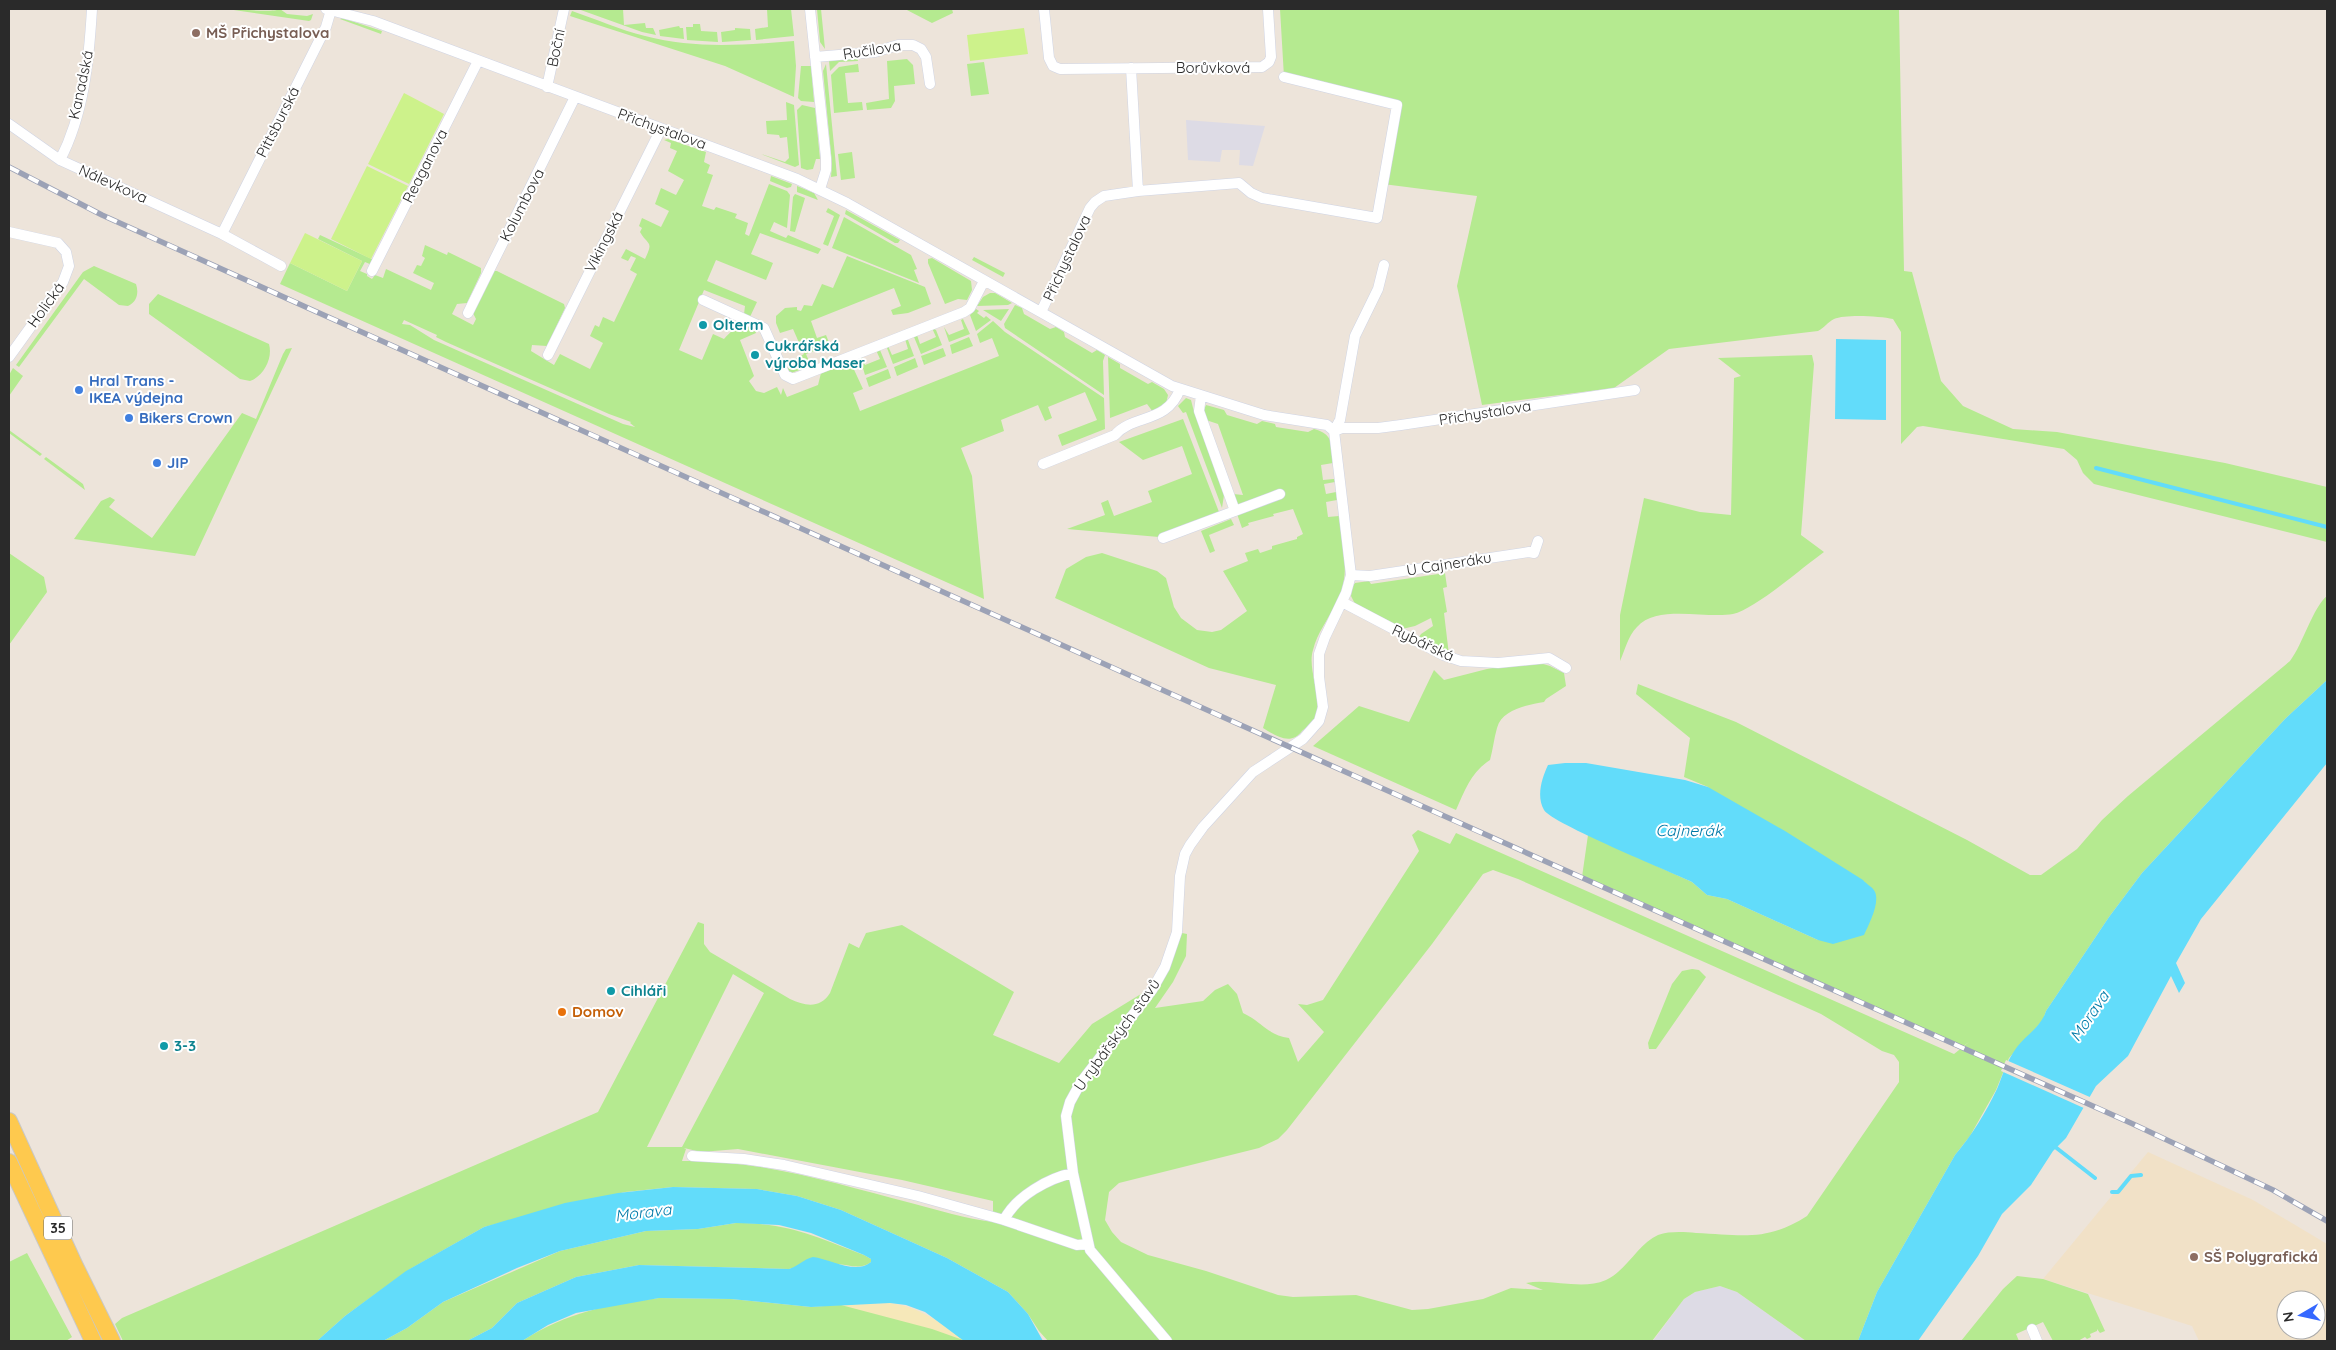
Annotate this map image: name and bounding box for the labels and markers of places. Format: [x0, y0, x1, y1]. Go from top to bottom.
place label: MŠ Přichystalova [206, 23, 330, 42]
marker: MŠ Přichystalova [190, 27, 202, 39]
place label: Olterm [713, 315, 764, 334]
marker: Olterm [697, 319, 709, 331]
place label: Cukrářská výroba Maser [765, 336, 866, 372]
marker: Cukrářská výroba Maser [749, 349, 761, 361]
place label: Hral Trans - IKEA výdejna [89, 371, 183, 407]
marker: Hral Trans - IKEA výdejna [73, 384, 85, 396]
place label: Bikers Crown [139, 408, 233, 427]
marker: Bikers Crown [123, 412, 135, 424]
place label: JIP [167, 453, 188, 472]
marker: JIP [151, 457, 163, 469]
place label: Cihláři [621, 981, 666, 1000]
marker: Cihláři [605, 985, 617, 997]
place label: Domov [572, 1002, 624, 1021]
marker: Domov [556, 1006, 568, 1018]
place label: 3-3 [174, 1036, 196, 1055]
marker: 3-3 [158, 1040, 170, 1052]
place label: SŠ Polygrafická [2204, 1247, 2318, 1266]
marker: SŠ Polygrafická [2188, 1251, 2200, 1263]

